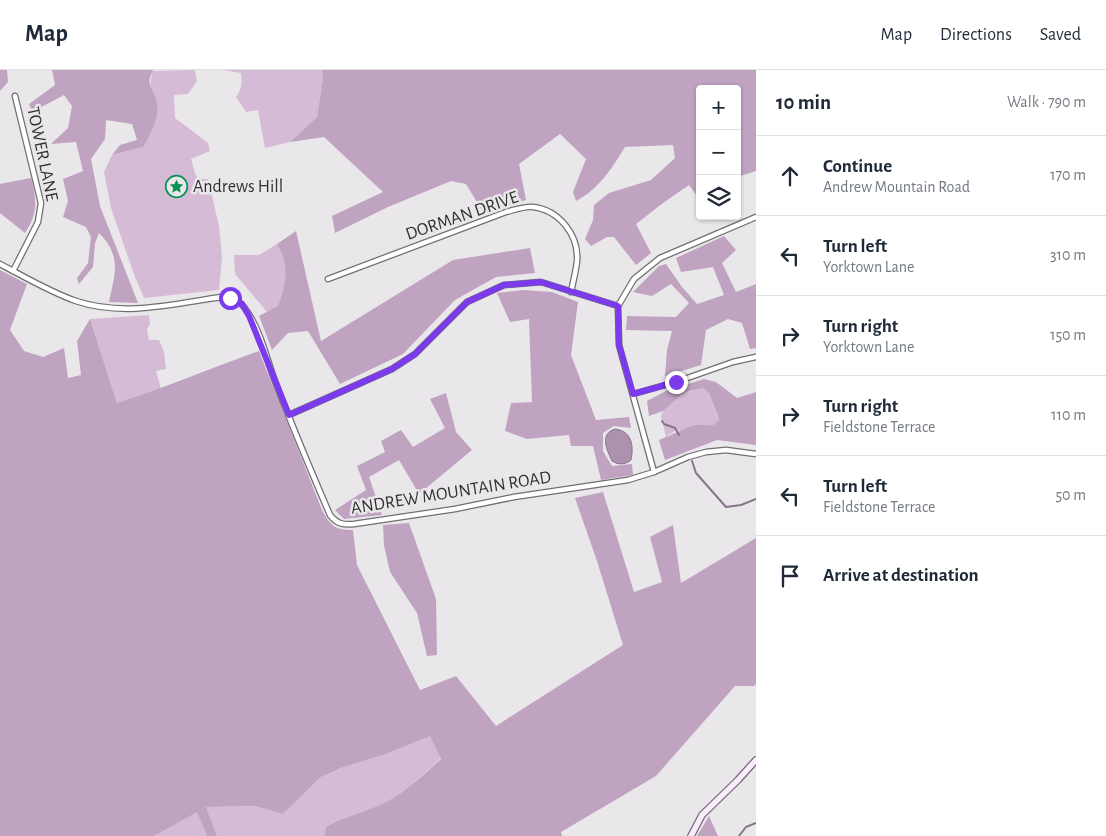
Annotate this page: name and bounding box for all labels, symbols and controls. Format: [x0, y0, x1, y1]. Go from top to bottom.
text: Map [25, 22, 68, 46]
text: Map [881, 26, 912, 44]
text: Directions [940, 26, 1012, 44]
text: Saved [1040, 26, 1081, 44]
map controls [696, 85, 741, 220]
button: + [696, 85, 741, 130]
text: 10 min [776, 92, 831, 113]
text: Walk · 790 m [1007, 94, 1086, 110]
street label: TOWER LANE [23, 105, 61, 203]
button: − [696, 130, 741, 175]
text: Continue [823, 157, 892, 176]
icon: ahead [776, 162, 804, 190]
text: 170 m [1050, 167, 1086, 183]
place icon: Andrews Hill [165, 175, 189, 199]
button: layers [696, 175, 741, 220]
place label: Andrews Hill [193, 178, 283, 196]
text: Andrew Mountain Road [823, 179, 970, 195]
street label: DORMAN DRIVE [403, 188, 521, 244]
text: Turn left [823, 237, 887, 256]
icon: left [776, 242, 804, 270]
text: 310 m [1050, 247, 1086, 263]
text: Yorktown Lane [823, 259, 914, 275]
route start [219, 287, 242, 310]
text: Turn right [823, 317, 898, 336]
icon: right [776, 322, 804, 350]
text: 150 m [1050, 327, 1086, 343]
text: Yorktown Lane [823, 339, 914, 355]
route end [665, 371, 688, 394]
text: Turn right [823, 397, 898, 416]
icon: right [776, 402, 804, 430]
text: 110 m [1051, 407, 1086, 423]
text: Fieldstone Terrace [823, 419, 935, 435]
street label: ANDREW MOUNTAIN ROAD [350, 468, 552, 518]
text: Turn left [823, 477, 887, 496]
icon: left [776, 482, 804, 510]
text: 50 m [1055, 487, 1086, 503]
text: Fieldstone Terrace [823, 499, 935, 515]
icon: arrive [776, 562, 804, 590]
text: Arrive at destination [823, 566, 979, 585]

